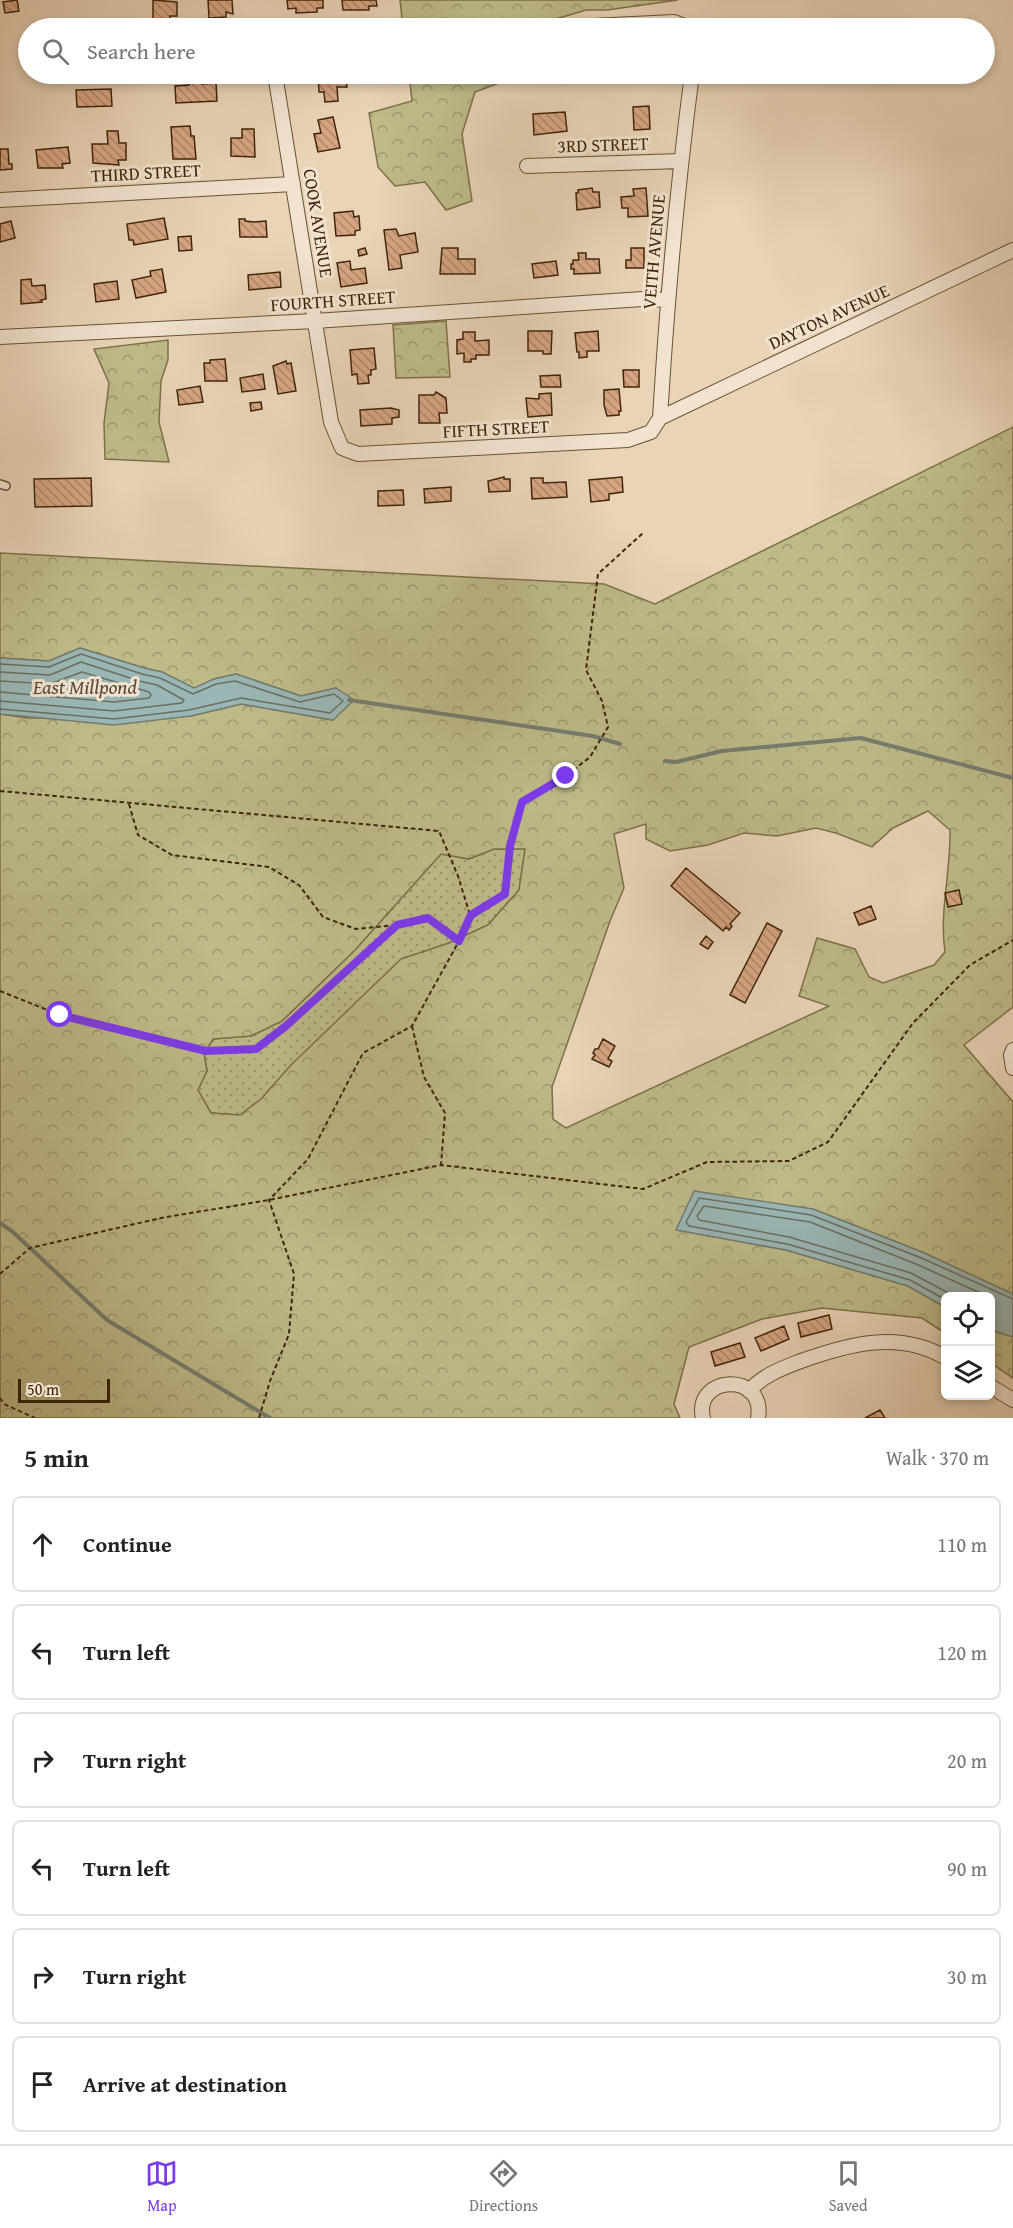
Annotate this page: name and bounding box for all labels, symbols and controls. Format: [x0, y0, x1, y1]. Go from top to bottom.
search box [18, 18, 995, 84]
icon: search [39, 35, 72, 68]
text: Search here [87, 35, 196, 67]
street label: 3RD STREET [557, 129, 649, 160]
street label: THIRD STREET [90, 156, 202, 189]
street label: COOK AVENUE [297, 167, 340, 279]
street label: VEITH AVENUE [635, 193, 672, 311]
street label: DAYTON AVENUE [764, 277, 894, 356]
street label: FOURTH STREET [270, 283, 396, 318]
street label: FIFTH STREET [442, 412, 550, 445]
water label: East Millpond [32, 672, 137, 701]
route end [552, 762, 578, 788]
route start [46, 1001, 72, 1027]
map controls [941, 1292, 995, 1400]
button: locate [941, 1292, 995, 1346]
button: layers [941, 1346, 995, 1400]
scale bar [18, 1376, 110, 1404]
text: 50 m [27, 1377, 59, 1401]
text: 5 min [24, 1438, 89, 1477]
text: Walk · 370 m [886, 1443, 989, 1472]
icon: ahead [26, 1528, 59, 1561]
text: Continue [83, 1528, 172, 1560]
text: 110 m [937, 1530, 987, 1559]
icon: left [26, 1636, 59, 1669]
text: Turn left [83, 1636, 170, 1668]
text: 120 m [937, 1638, 987, 1667]
icon: right [26, 1744, 59, 1777]
text: Turn right [83, 1744, 186, 1776]
text: 20 m [947, 1746, 987, 1775]
icon: left [26, 1852, 59, 1885]
text: Turn left [83, 1852, 170, 1884]
text: 90 m [947, 1854, 987, 1883]
icon: right [26, 1960, 59, 1993]
text: Turn right [83, 1960, 186, 1992]
text: 30 m [947, 1962, 987, 1991]
icon: arrive [26, 2068, 59, 2101]
text: Arrive at destination [83, 2068, 287, 2100]
tab: Map [145, 2157, 178, 2217]
tab: Directions [469, 2157, 538, 2217]
tab: Saved [829, 2157, 868, 2217]

